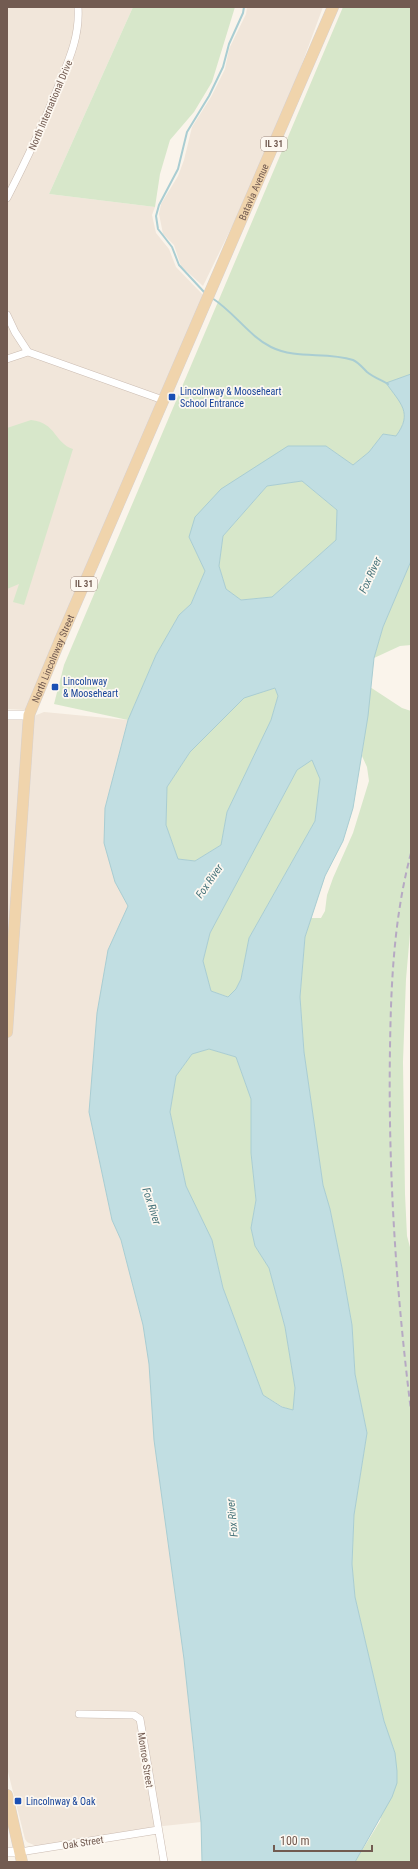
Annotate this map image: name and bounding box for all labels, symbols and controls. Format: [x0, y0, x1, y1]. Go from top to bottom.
street label: North International Drive [27, 58, 75, 152]
road number: IL 31 [261, 137, 287, 151]
street label: Batavia Avenue [237, 162, 271, 222]
place label: Lincolnway & Mooseheart School Entrance [180, 386, 282, 409]
marker: Lincolnway & Mooseheart School Entrance [167, 392, 177, 402]
water label: Fox River [356, 554, 385, 595]
road number: IL 31 [71, 577, 97, 591]
street label: North Lincolnway Street [30, 613, 76, 704]
place label: Lincolnway & Mooseheart [63, 676, 118, 699]
marker: Lincolnway & Mooseheart [50, 682, 60, 692]
water label: Fox River [193, 861, 226, 901]
water label: Fox River [139, 1186, 164, 1227]
water label: Fox River [224, 1498, 241, 1538]
street label: Monroe Street [136, 1732, 155, 1789]
marker: Lincolnway & Oak [13, 1796, 23, 1806]
place label: Lincolnway & Oak [26, 1796, 96, 1807]
scale bar [274, 1827, 372, 1853]
street label: Oak Street [62, 1834, 104, 1851]
text: 100 m [280, 1834, 310, 1848]

